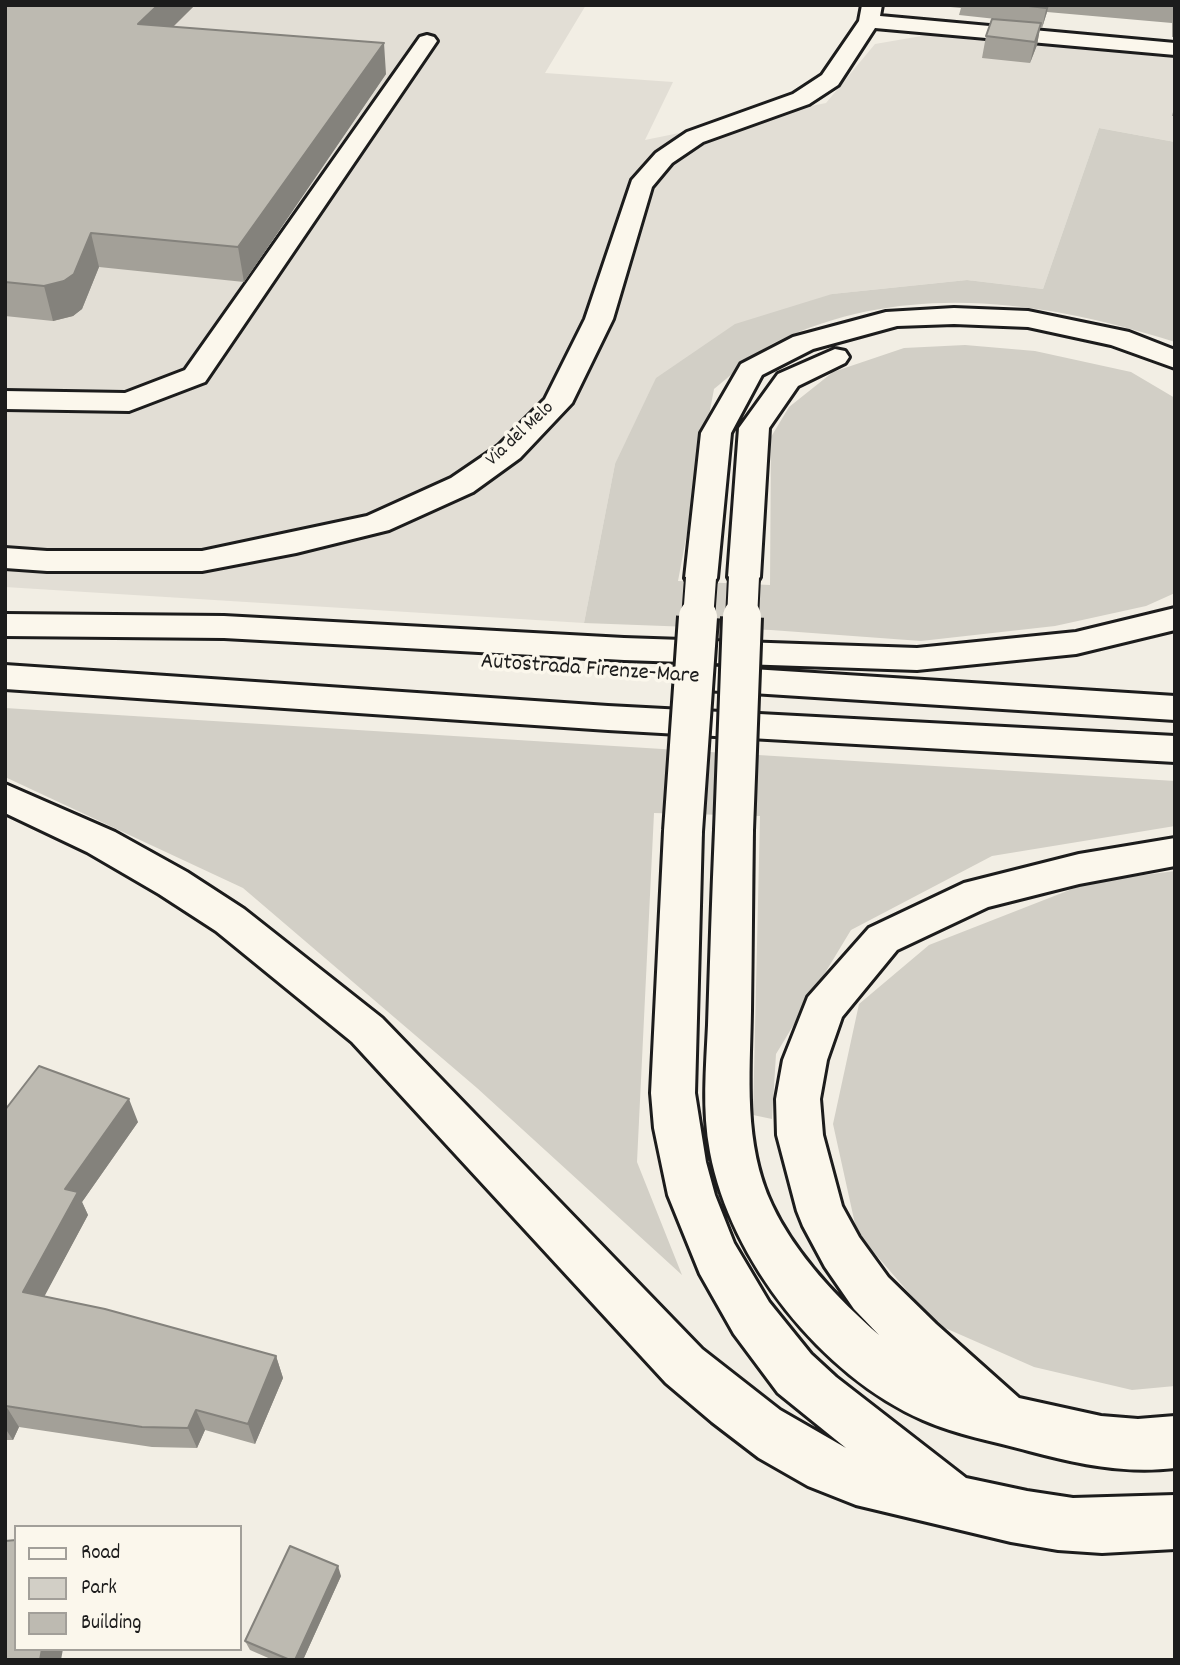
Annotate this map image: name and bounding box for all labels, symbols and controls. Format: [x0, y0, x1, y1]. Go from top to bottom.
street label: Via del Melo [482, 398, 560, 472]
street label: Autostrada Firenze-Mare [480, 650, 700, 692]
legend [14, 1525, 242, 1651]
text: Road [81, 1539, 120, 1569]
text: Park [81, 1574, 117, 1604]
text: Building [81, 1609, 141, 1639]

